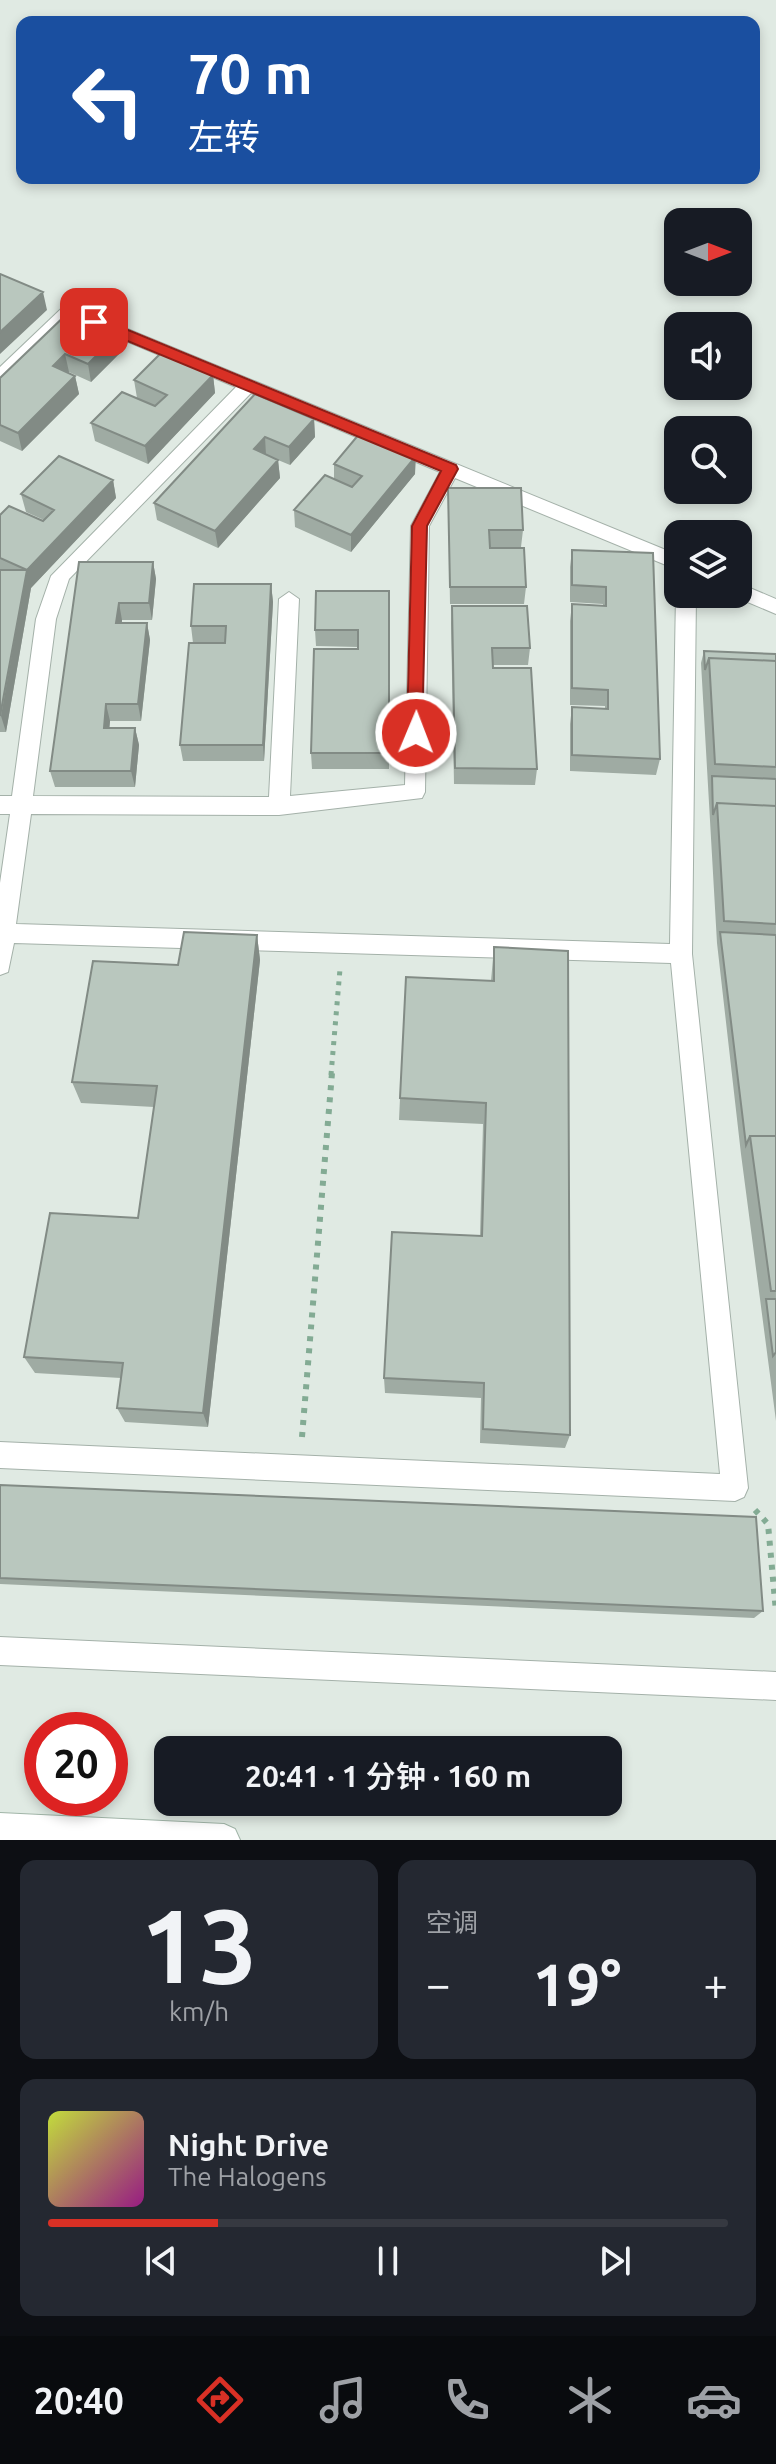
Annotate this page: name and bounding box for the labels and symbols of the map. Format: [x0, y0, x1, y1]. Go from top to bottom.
north arrow [664, 208, 752, 296]
pin [60, 288, 128, 356]
position arrow [374, 691, 458, 775]
speed limit sign: 20 [24, 1712, 128, 1816]

